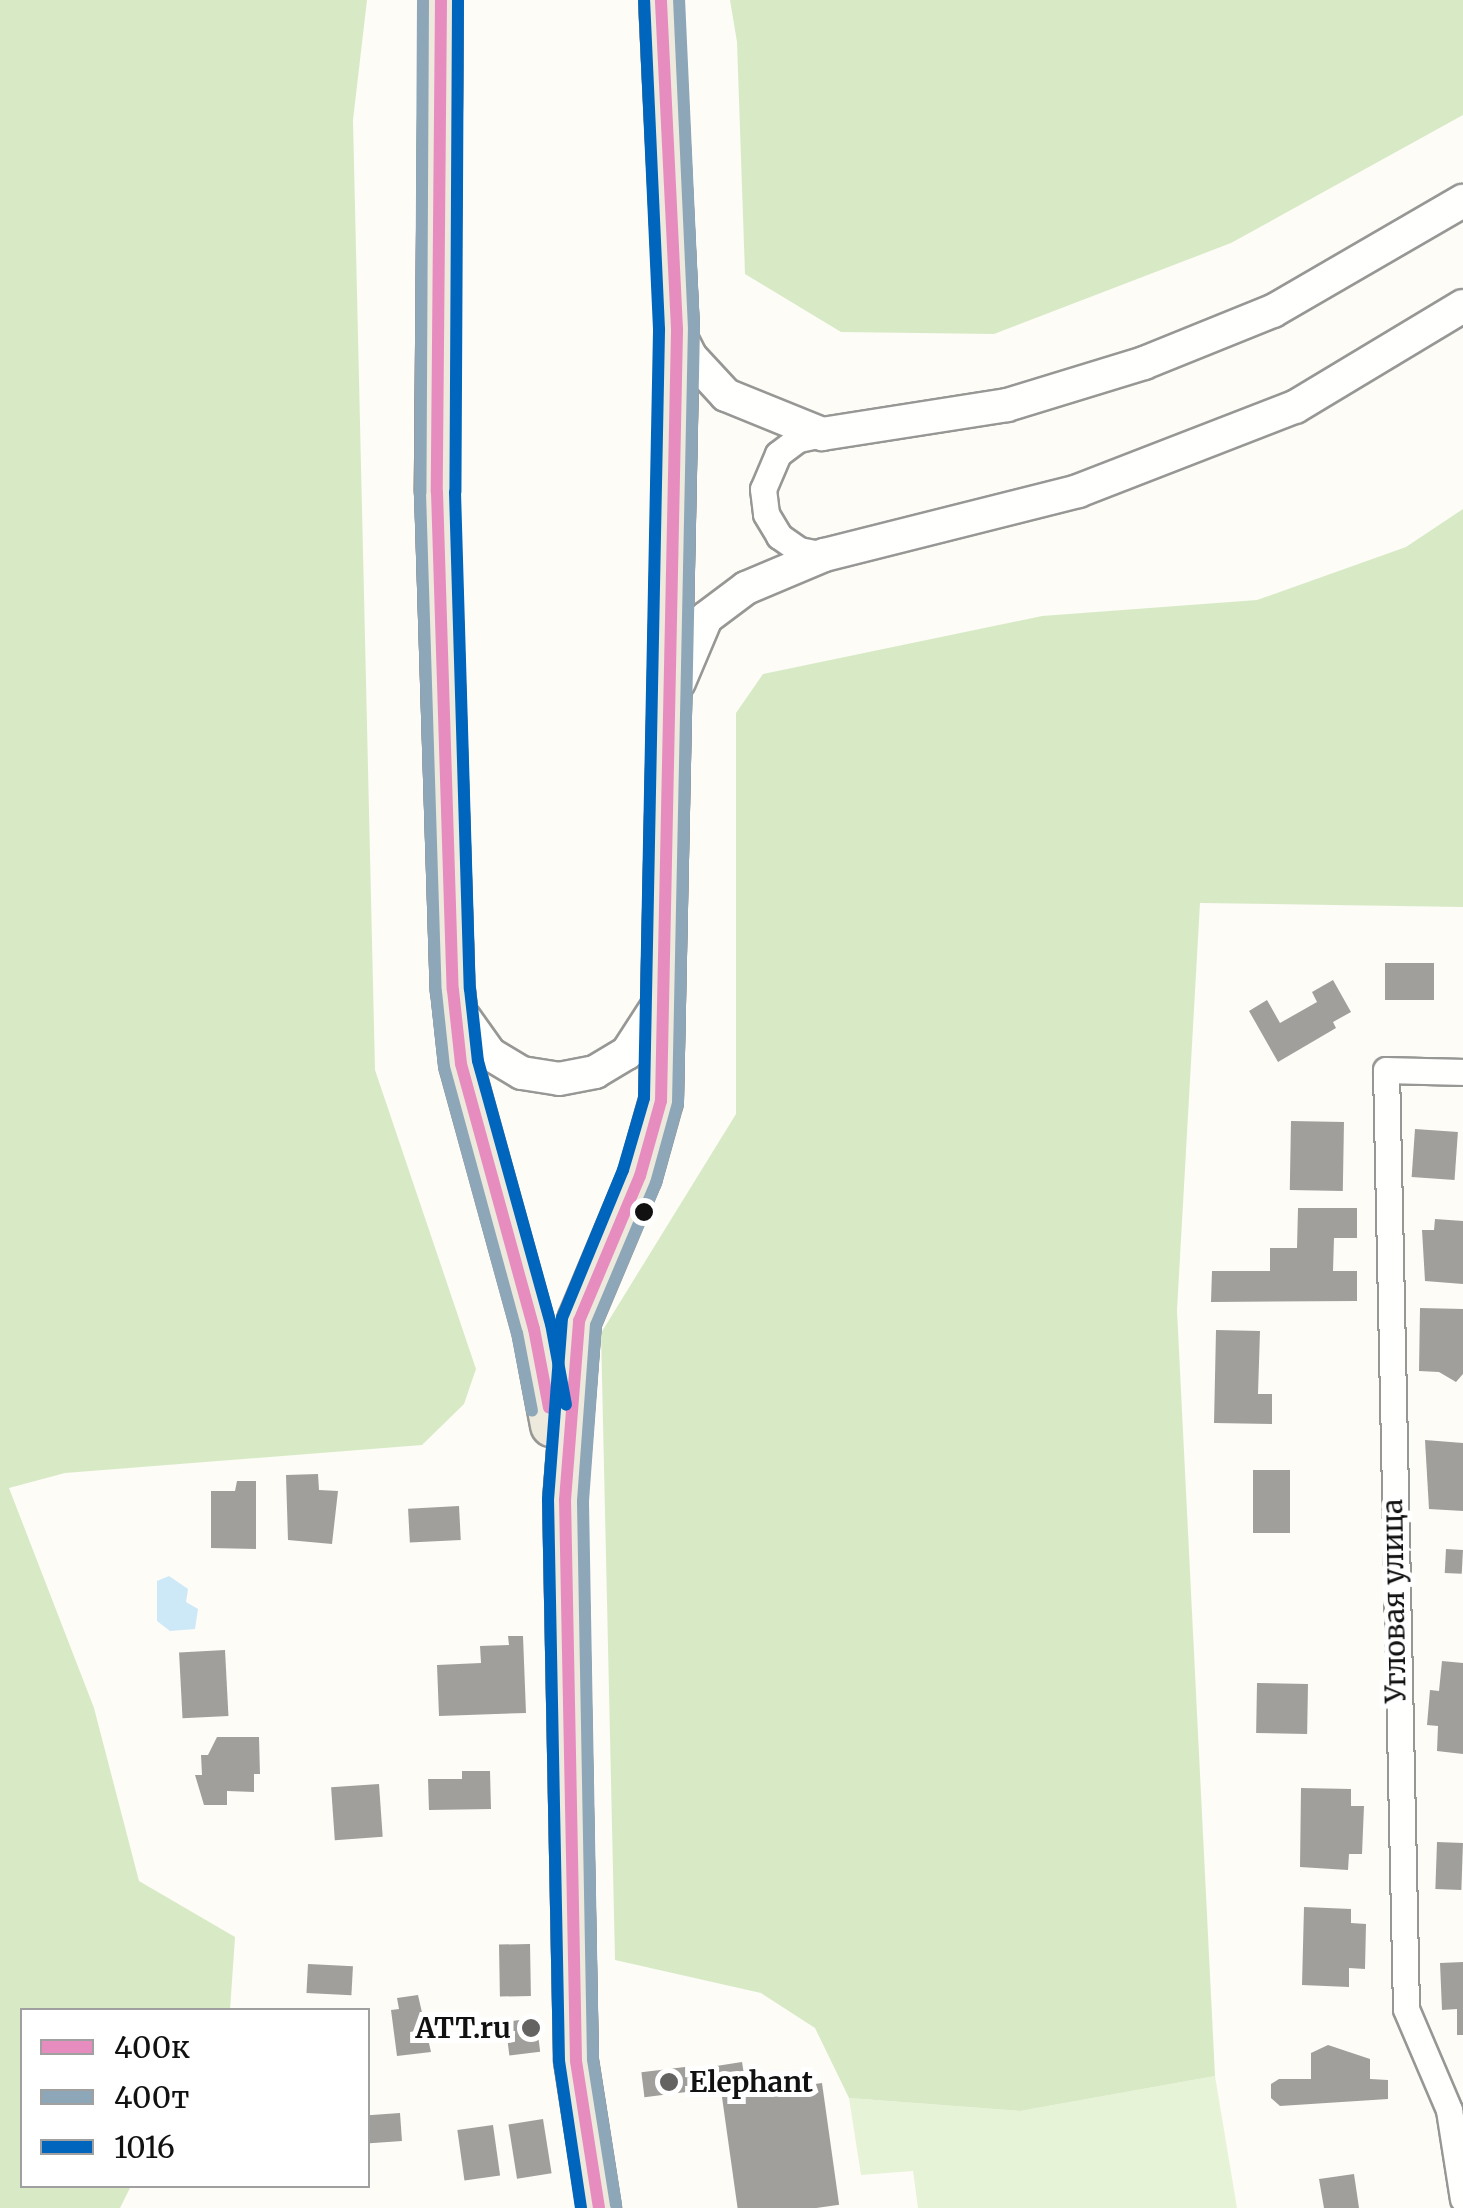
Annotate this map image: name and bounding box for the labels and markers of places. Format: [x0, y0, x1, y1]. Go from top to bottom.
unlabelled marker [634, 1202, 654, 1222]
place label: ATT.ru [415, 2011, 511, 2045]
marker: ATT.ru [520, 2017, 542, 2039]
place label: Elephant [689, 2065, 813, 2099]
marker: Elephant [658, 2071, 680, 2093]

